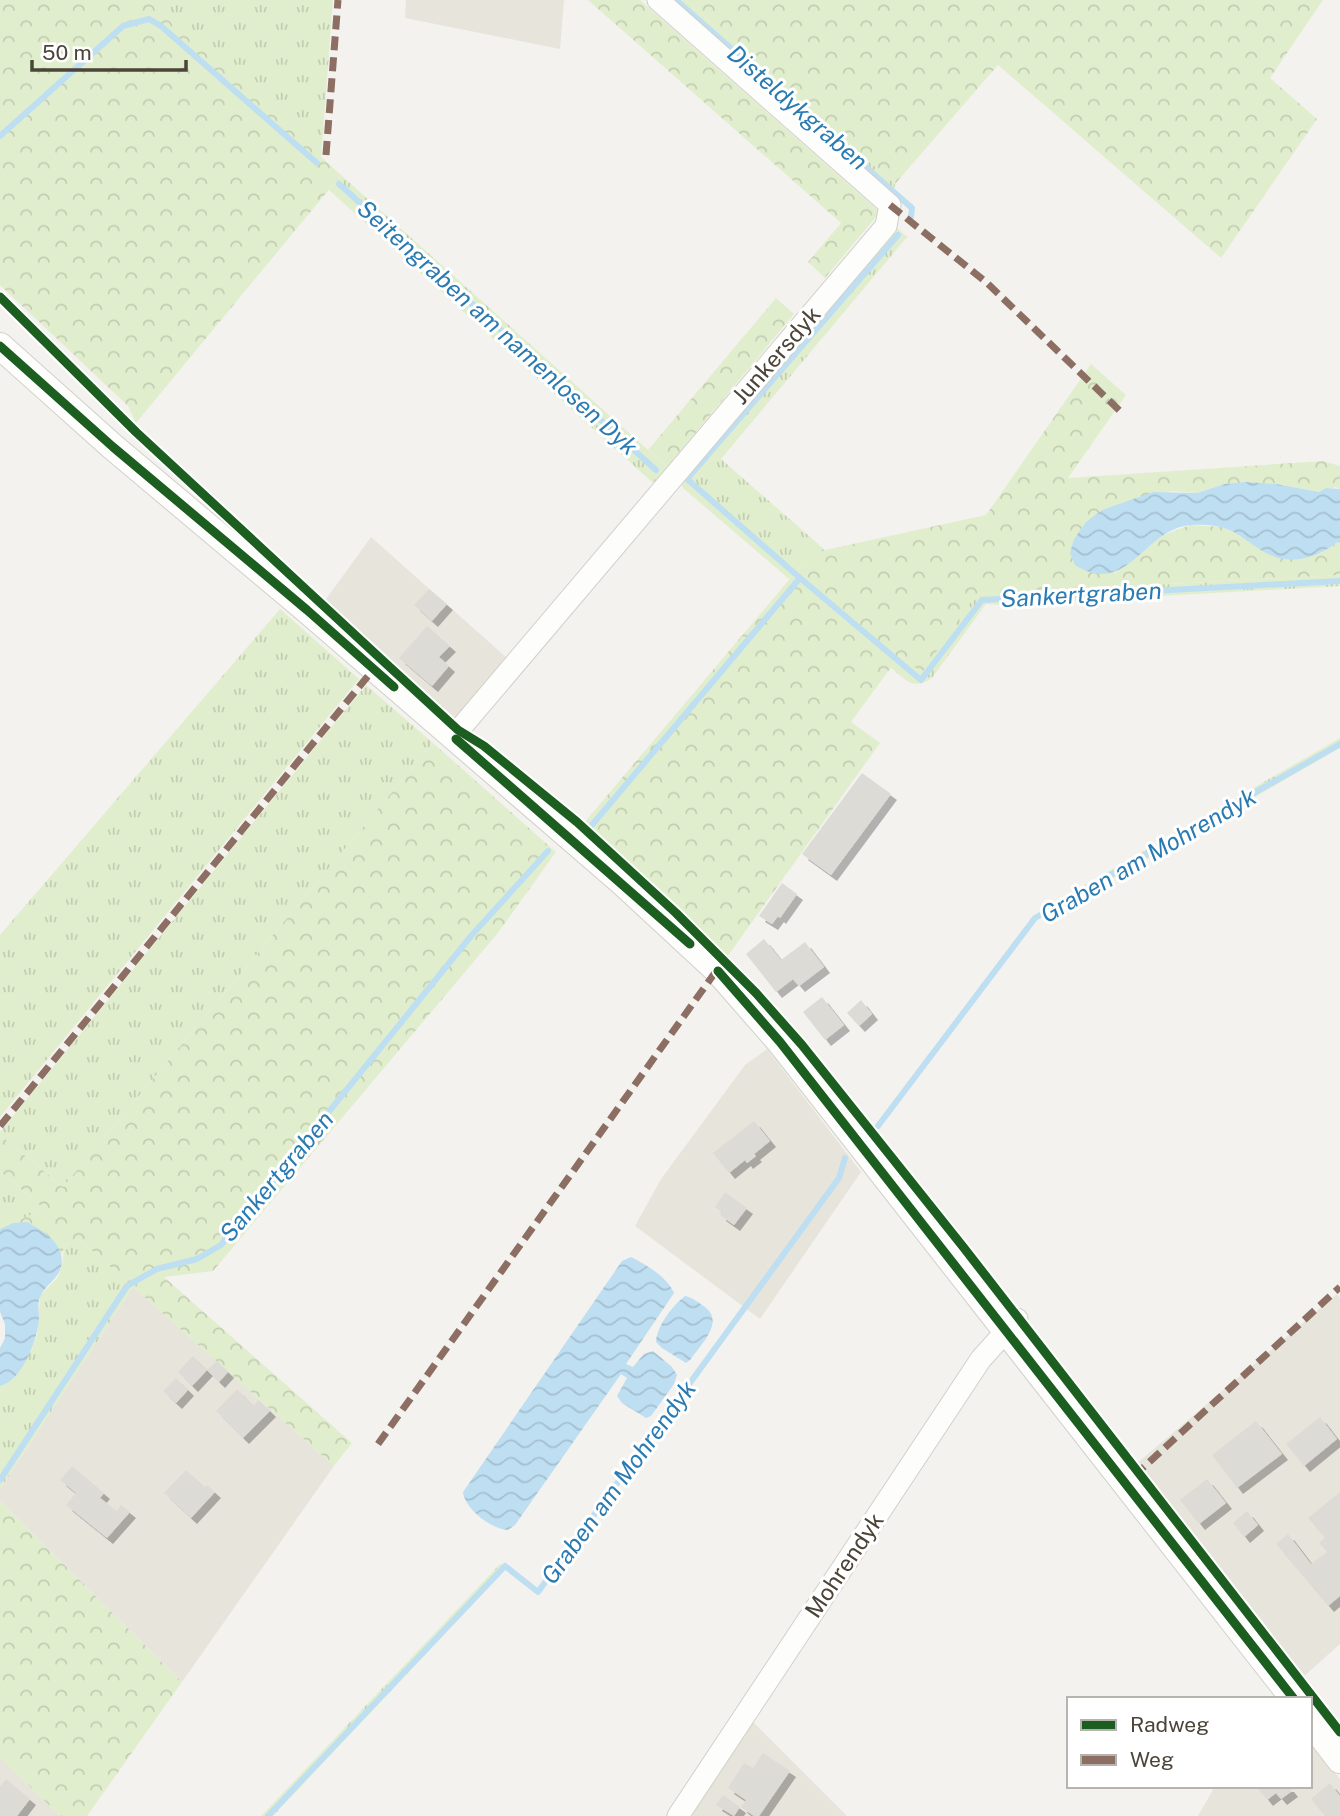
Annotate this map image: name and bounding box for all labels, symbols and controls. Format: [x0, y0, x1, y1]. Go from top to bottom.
scale bar [32, 28, 186, 72]
water label: Disteldykgraben [722, 39, 874, 175]
text: 50 m [42, 40, 92, 65]
water label: Seitengraben am namenlosen Dyk [352, 194, 644, 460]
street label: Junkersdyk [726, 301, 826, 409]
water label: Sankertgraben [1000, 576, 1162, 612]
water label: Graben am Mohrendyk [1035, 782, 1261, 928]
water label: Sankertgraben [213, 1105, 339, 1247]
water label: Graben am Mohrendyk [535, 1375, 701, 1589]
street label: Mohrendyk [799, 1507, 889, 1623]
legend [1067, 1697, 1312, 1788]
text: Radweg [1130, 1712, 1209, 1737]
text: Weg [1130, 1747, 1174, 1772]

